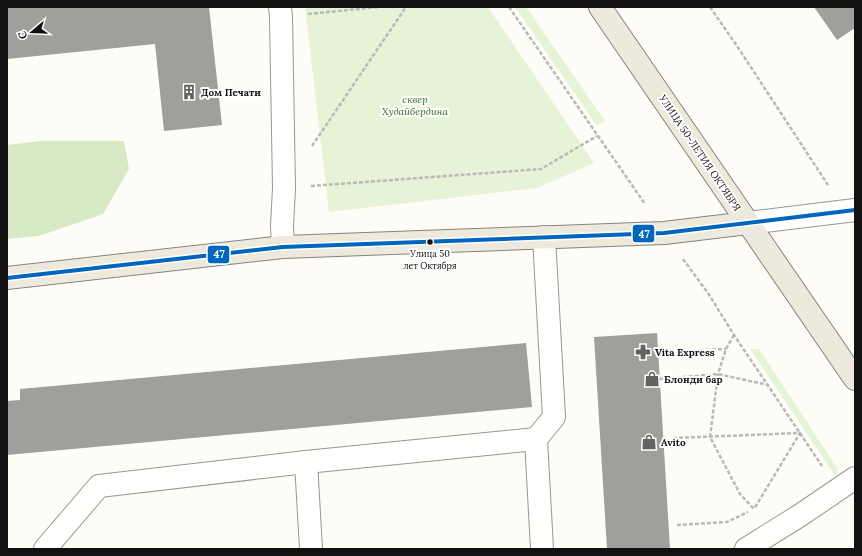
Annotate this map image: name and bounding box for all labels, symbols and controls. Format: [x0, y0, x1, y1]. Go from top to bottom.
north arrow [12, 12, 52, 52]
text: С [15, 29, 30, 41]
building icon: Дом Печати [180, 83, 198, 101]
place label: Дом Печати [201, 86, 261, 99]
street label: УЛИЦА 50-ЛЕТИЯ ОКТЯБРЯ [656, 92, 744, 214]
park label: сквер Худайбердина [382, 93, 449, 118]
line badge: 47 [632, 224, 655, 243]
text: 47 [638, 227, 650, 241]
marker: Улица 50 лет Октября [425, 237, 435, 247]
line badge: 47 [207, 245, 230, 264]
text: 47 [213, 247, 225, 261]
place label: Улица 50 лет Октября [403, 248, 457, 271]
pharmacy icon: Vita Express [634, 343, 652, 361]
place label: Vita Express [655, 346, 715, 359]
shop icon: Блонди бар [643, 370, 661, 388]
place label: Блонди бар [664, 373, 722, 386]
shop icon: Avito [640, 433, 658, 451]
place label: Avito [661, 436, 686, 449]

